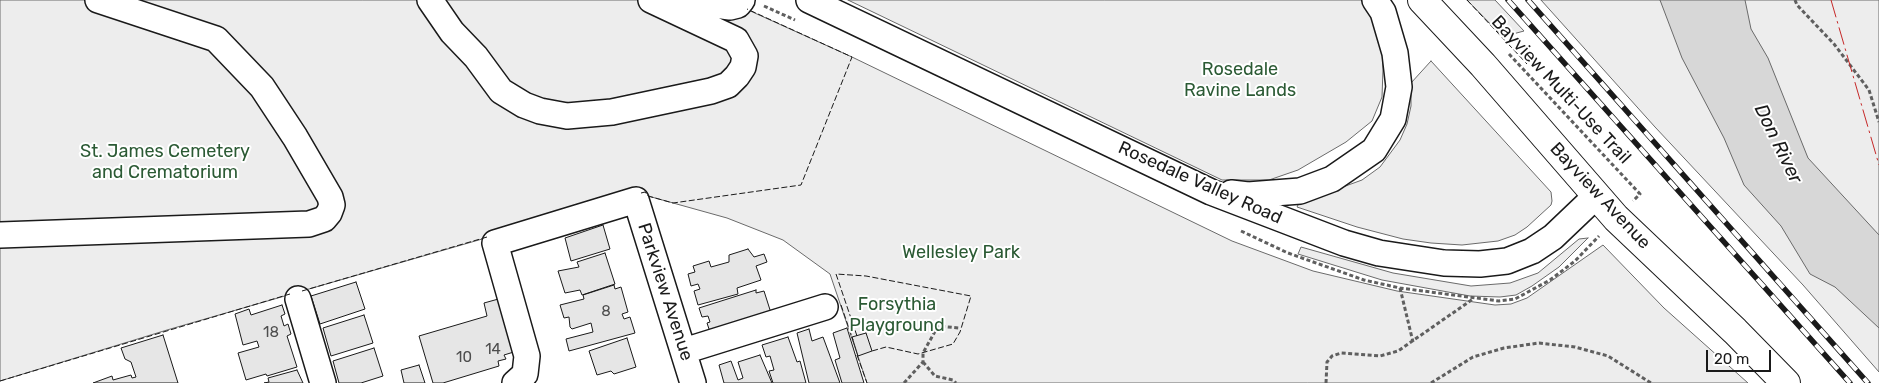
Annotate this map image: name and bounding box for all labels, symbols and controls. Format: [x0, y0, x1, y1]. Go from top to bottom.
street label: Bayview Multi-Use Trail [1487, 11, 1635, 169]
park label: Rosedale Ravine Lands [1184, 59, 1296, 102]
water label: Don River [1749, 101, 1807, 187]
street label: Rosedale Valley Road [1115, 137, 1285, 229]
street label: Bayview Avenue [1545, 138, 1655, 254]
park label: St. James Cemetery and Crematorium [80, 141, 250, 183]
street label: Parkview Avenue [633, 220, 697, 364]
park label: Wellesley Park [902, 242, 1020, 264]
park label: Forsythia Playground [849, 294, 945, 336]
house number: 8 [601, 303, 611, 321]
house number: 18 [263, 324, 279, 342]
scale bar [1709, 340, 1774, 372]
house number: 14 [485, 341, 501, 359]
house number: 10 [456, 349, 472, 367]
text: 20 m [1714, 350, 1749, 368]

